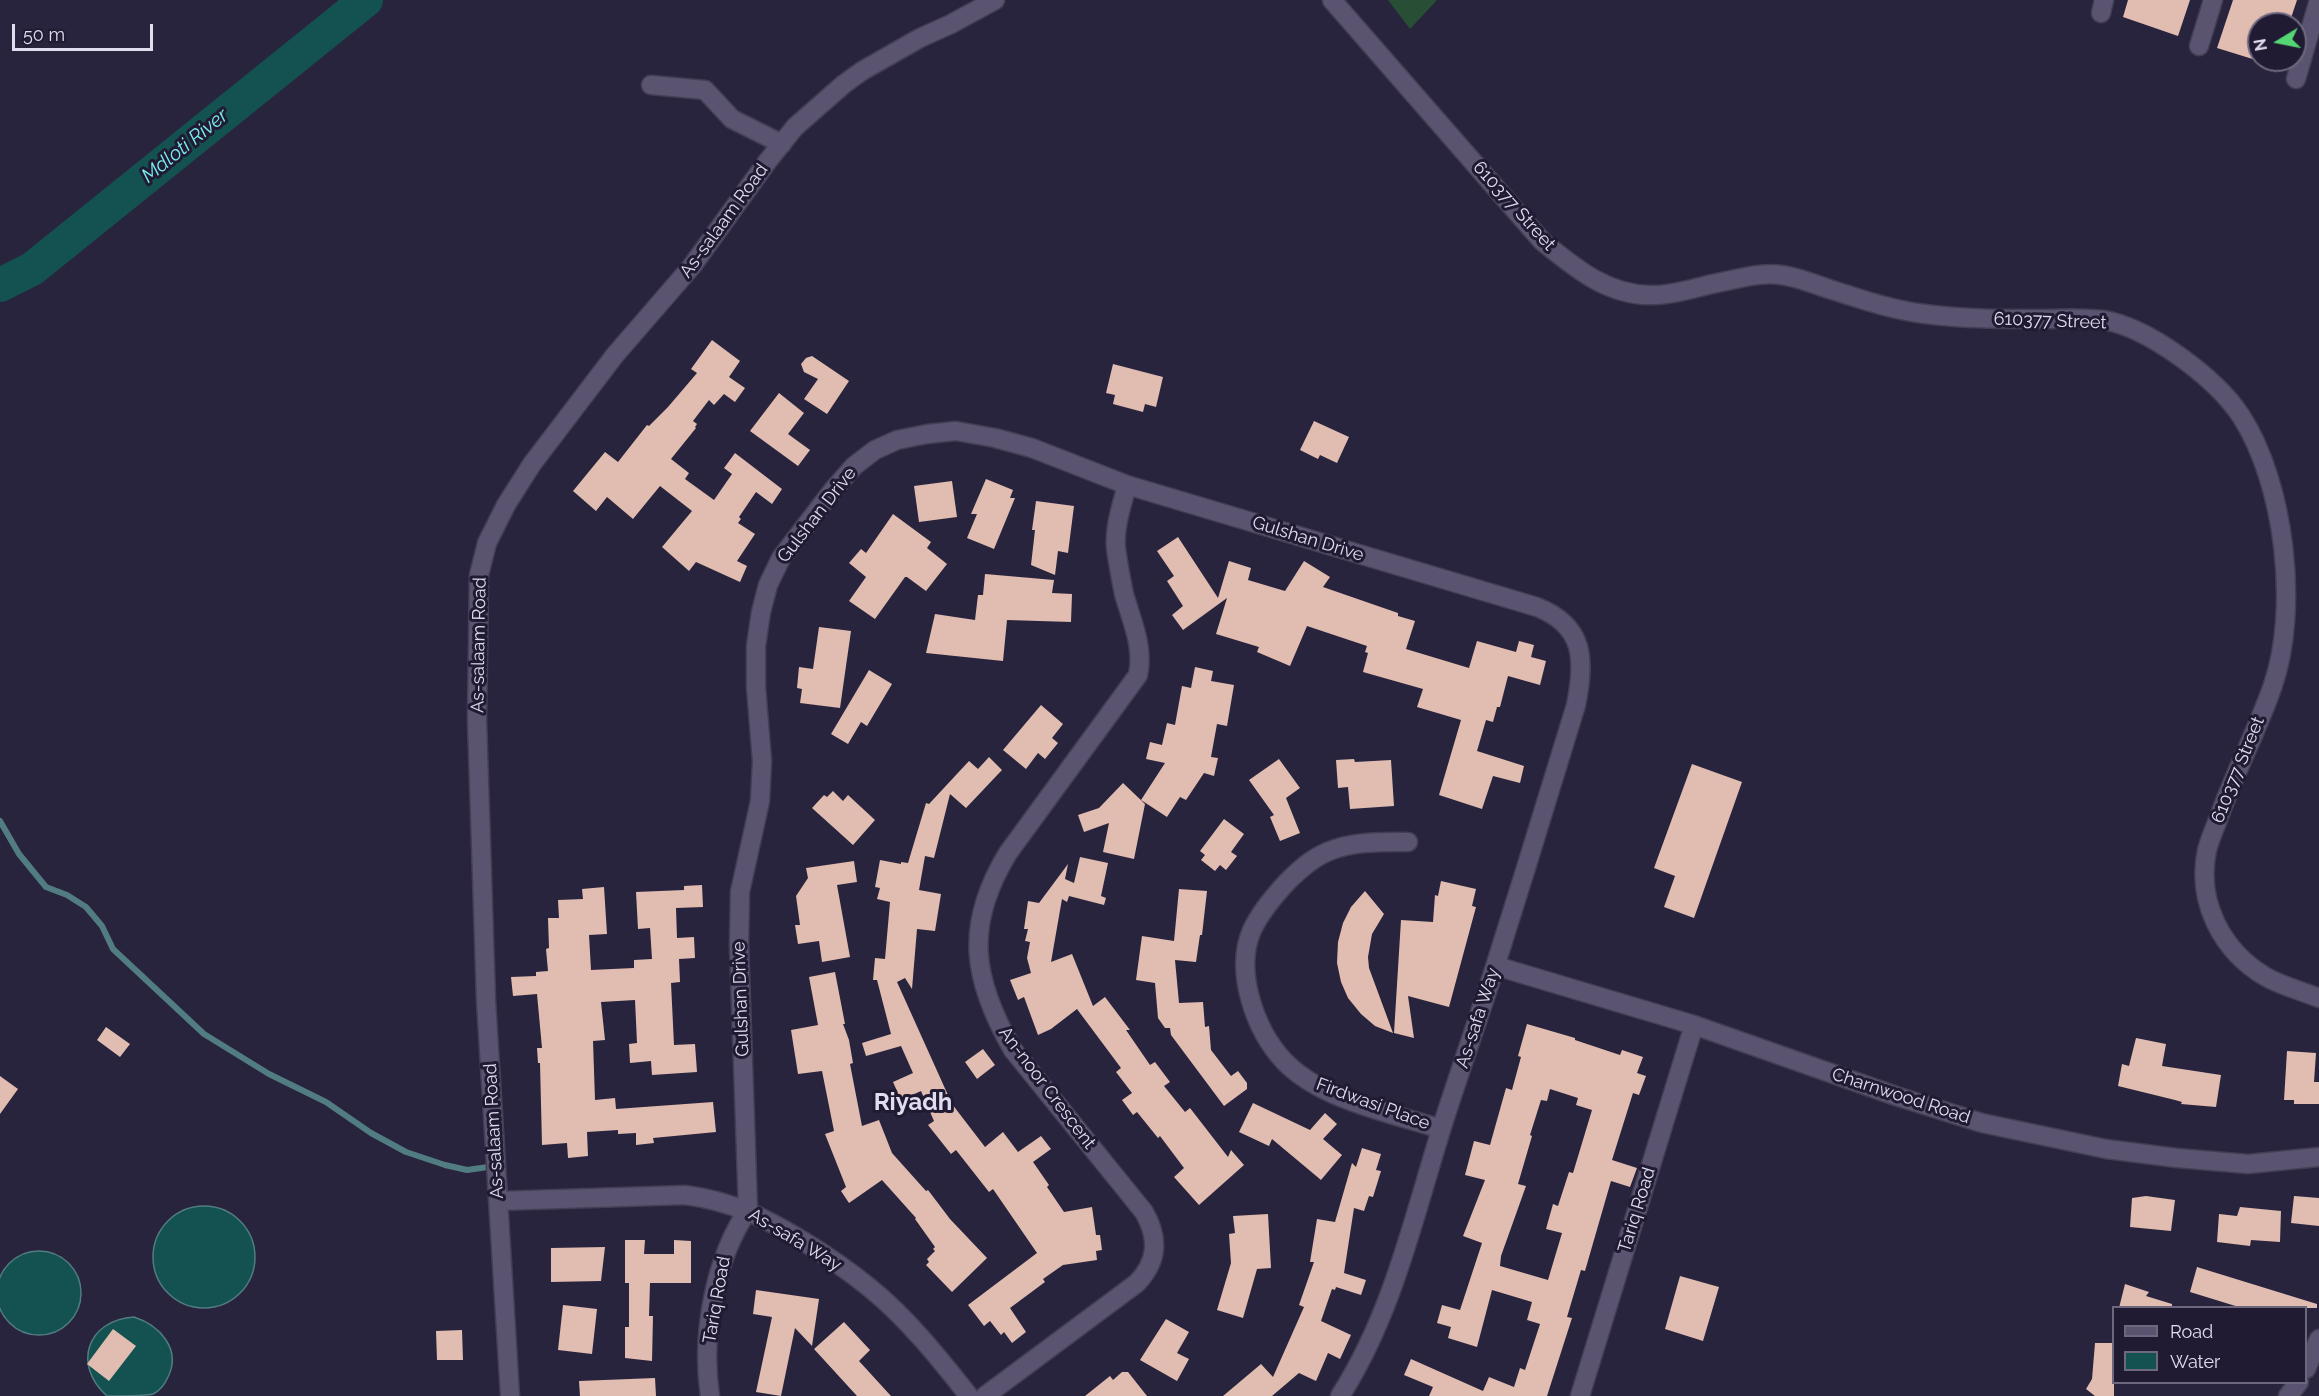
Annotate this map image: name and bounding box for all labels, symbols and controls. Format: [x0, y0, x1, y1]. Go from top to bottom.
scale bar [15, 12, 156, 50]
north arrow [2247, 12, 2307, 72]
text: 50 m [23, 24, 65, 45]
text: N [2250, 37, 2271, 53]
water label: Mdloti River [137, 104, 233, 188]
street label: 610377 Street [1468, 157, 1560, 255]
street label: As-salaam Road [675, 160, 773, 282]
street label: 610377 Street [1993, 308, 2107, 334]
street label: Gulshan Drive [773, 463, 861, 567]
street label: Gulshan Drive [1250, 512, 1366, 566]
street label: As-salaam Road [467, 577, 491, 713]
street label: 610377 Street [2207, 714, 2269, 826]
street label: Gulshan Drive [728, 941, 754, 1057]
street label: As-safa Way [1452, 965, 1504, 1071]
street label: An-noor Crescent [994, 1023, 1100, 1153]
street label: As-salaam Road [480, 1063, 508, 1199]
street label: Charnwood Road [1829, 1063, 1973, 1129]
street label: Firdwasi Place [1313, 1073, 1433, 1135]
district label: Riyadh [874, 1089, 952, 1117]
street label: Tariq Road [1614, 1165, 1660, 1255]
street label: As-safa Way [745, 1204, 845, 1276]
street label: Tariq Road [699, 1255, 735, 1345]
legend [2112, 1306, 2307, 1384]
text: Road [2170, 1321, 2213, 1342]
text: Water [2170, 1351, 2220, 1372]

